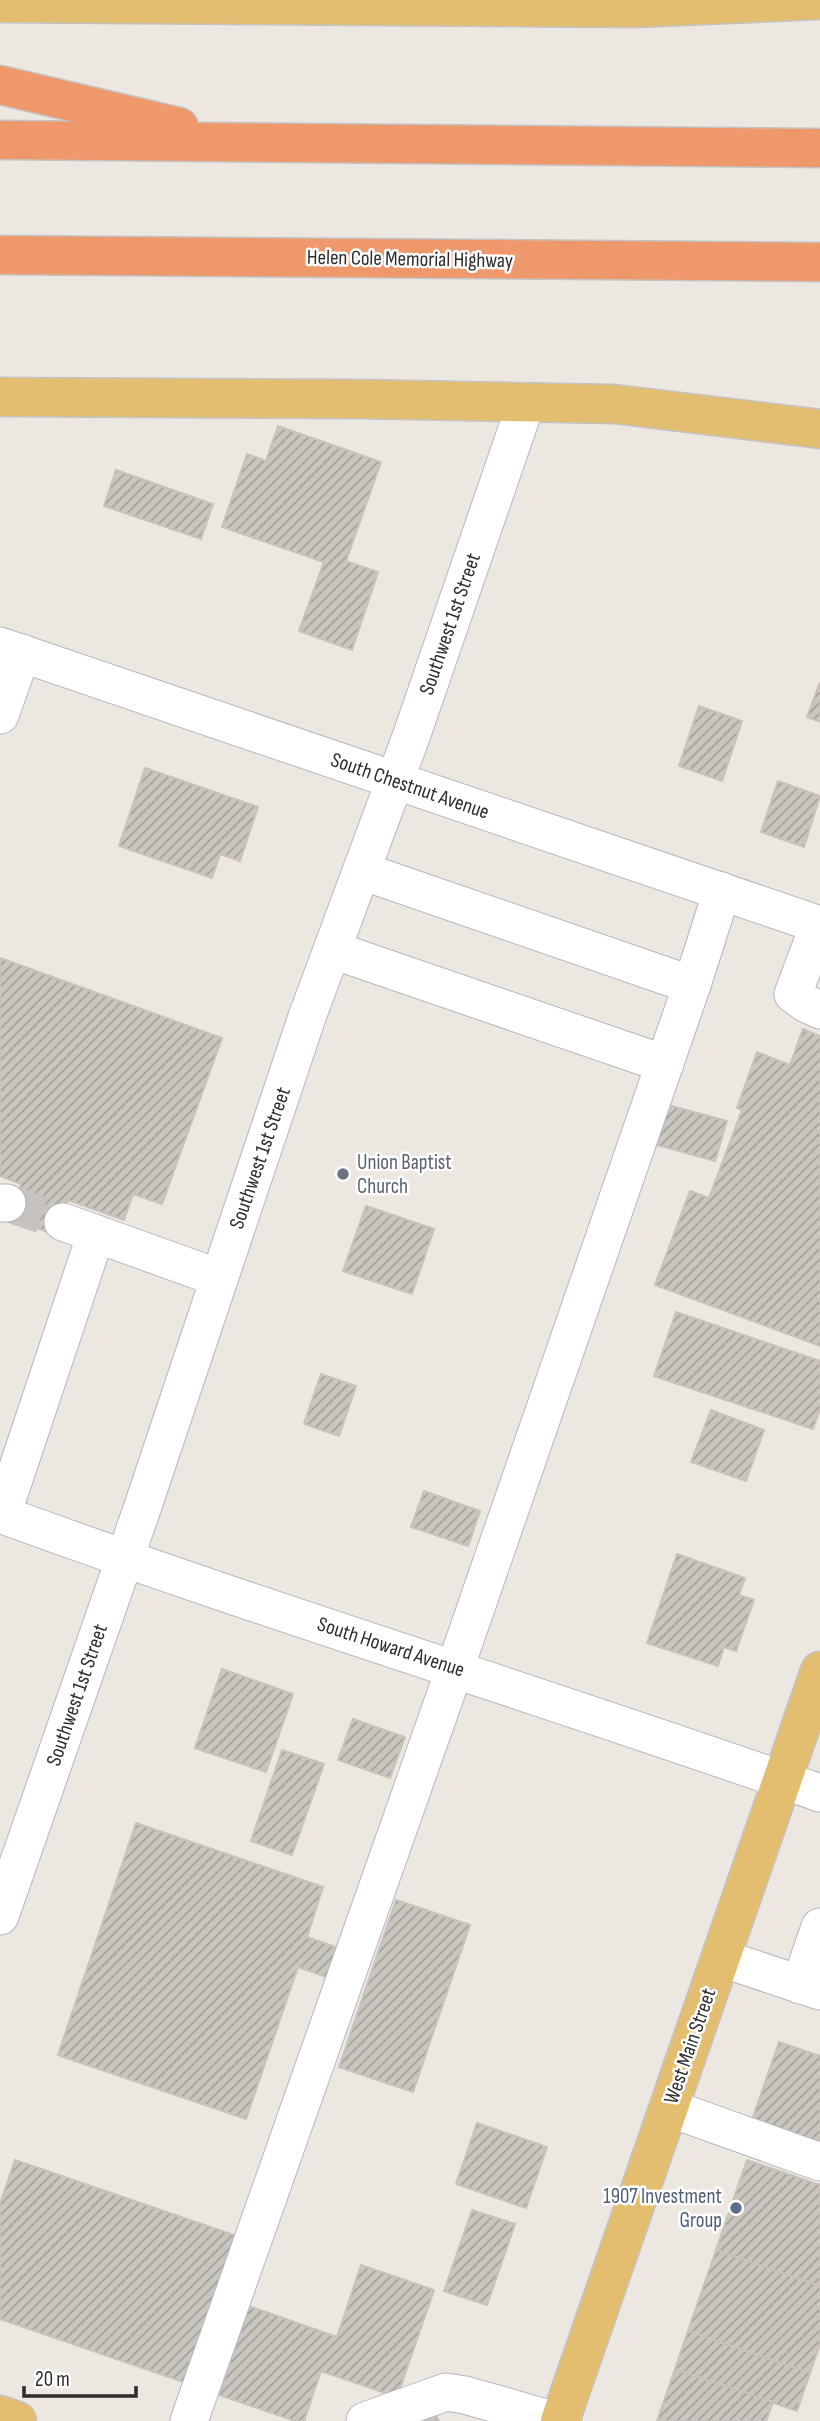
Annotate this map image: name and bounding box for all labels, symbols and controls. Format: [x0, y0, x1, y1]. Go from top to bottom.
street label: Helen Cole Memorial Highway [307, 245, 513, 273]
street label: Southwest 1st Street [414, 550, 486, 698]
street label: South Chestnut Avenue [328, 747, 492, 825]
street label: Southwest 1st Street [224, 1084, 296, 1232]
place label: Union Baptist Church [357, 1150, 452, 1199]
marker: Union Baptist Church [335, 1166, 351, 1182]
street label: South Howard Avenue [314, 1611, 468, 1683]
street label: Southwest 1st Street [41, 1621, 113, 1769]
street label: West Main Street [659, 1985, 721, 2107]
place label: 1907 Investment Group [603, 2184, 722, 2233]
marker: 1907 Investment Group [728, 2200, 744, 2216]
scale bar [24, 2354, 136, 2398]
text: 20 m [35, 2367, 70, 2392]

